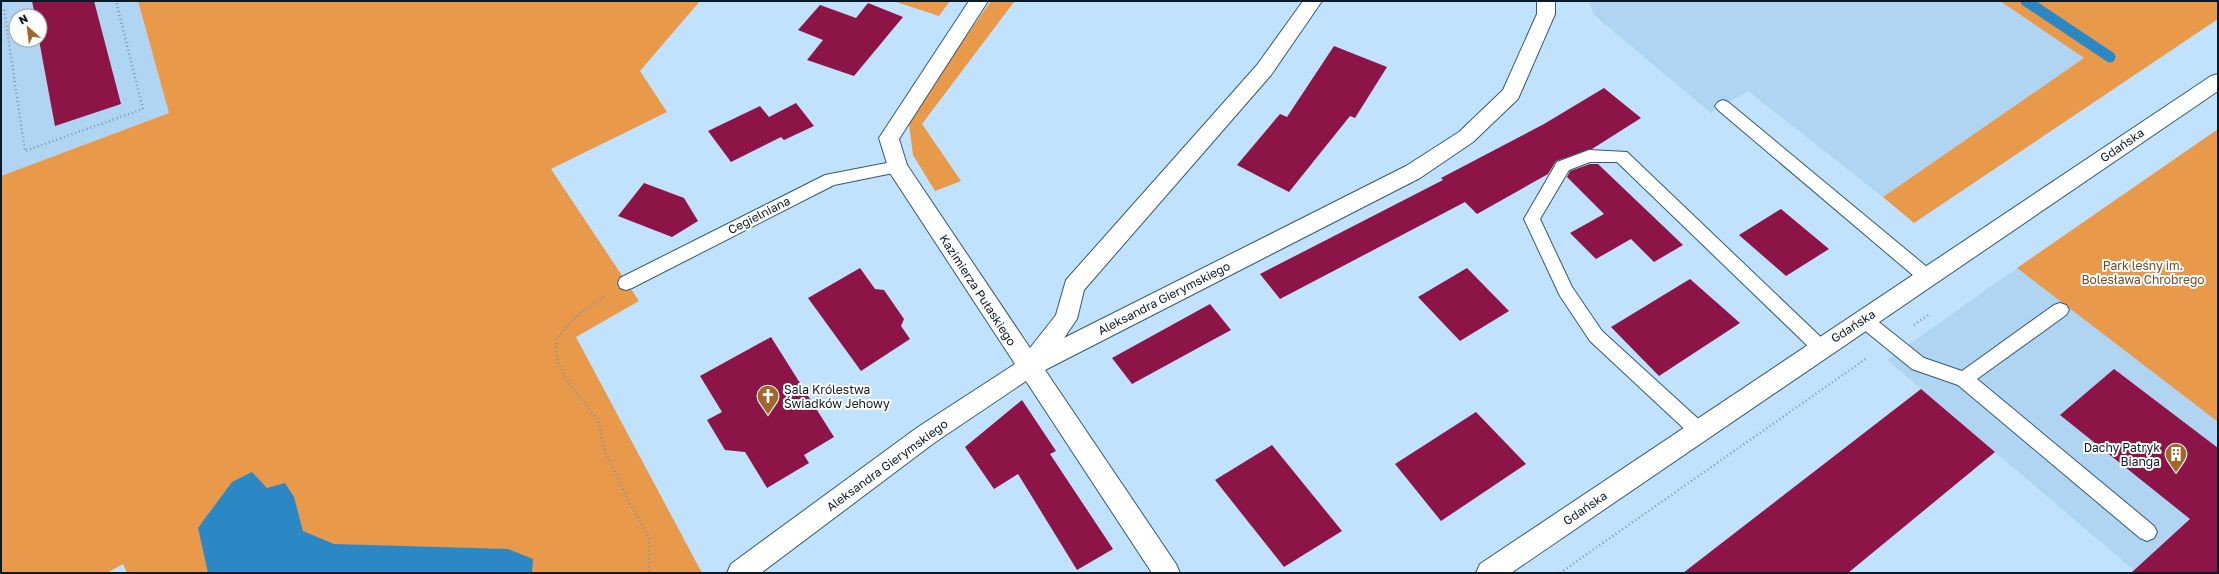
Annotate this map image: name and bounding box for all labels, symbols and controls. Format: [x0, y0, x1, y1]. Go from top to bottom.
north arrow [8, 8, 48, 48]
text: N [16, 11, 30, 26]
street label: Gdańska [2097, 125, 2147, 165]
street label: Cegielniana [725, 193, 793, 237]
street label: Kazimierza Pułaskiego [936, 232, 1020, 348]
street label: Aleksandra Gierymskiego [1095, 258, 1233, 338]
park label: Park leśny im. Bolesława Chrobrego [2081, 258, 2205, 287]
street label: Gdańska [1828, 306, 1878, 346]
place label: Sala Królestwa Świadków Jehowy [784, 382, 890, 411]
church icon: Sala Królestwa Świadków Jehowy [755, 383, 781, 416]
street label: Aleksandra Gierymskiego [823, 416, 951, 514]
place label: Dachy Patryk Bianga [2084, 440, 2160, 469]
building icon: Dachy Patryk Bianga [2163, 441, 2189, 474]
street label: Gdańska [1560, 488, 1610, 528]

